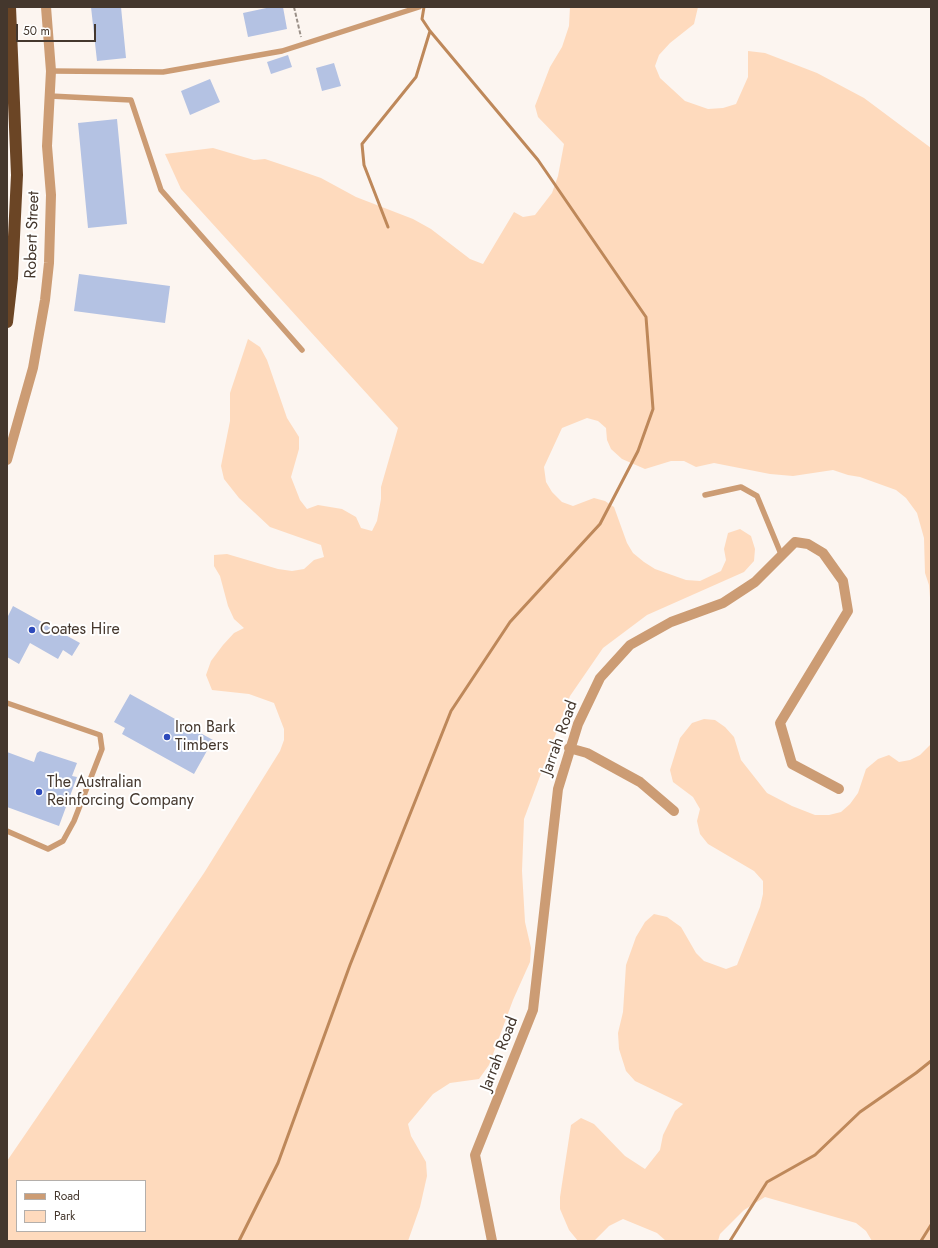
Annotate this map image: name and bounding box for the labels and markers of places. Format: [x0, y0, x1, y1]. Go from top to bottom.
place label: Coates Hire [40, 620, 120, 640]
marker: Coates Hire [27, 625, 37, 635]
place label: Iron Bark Timbers [175, 718, 235, 756]
marker: Iron Bark Timbers [162, 732, 172, 742]
place label: The Australian Reinforcing Company [47, 773, 194, 811]
marker: The Australian Reinforcing Company [34, 787, 44, 797]

